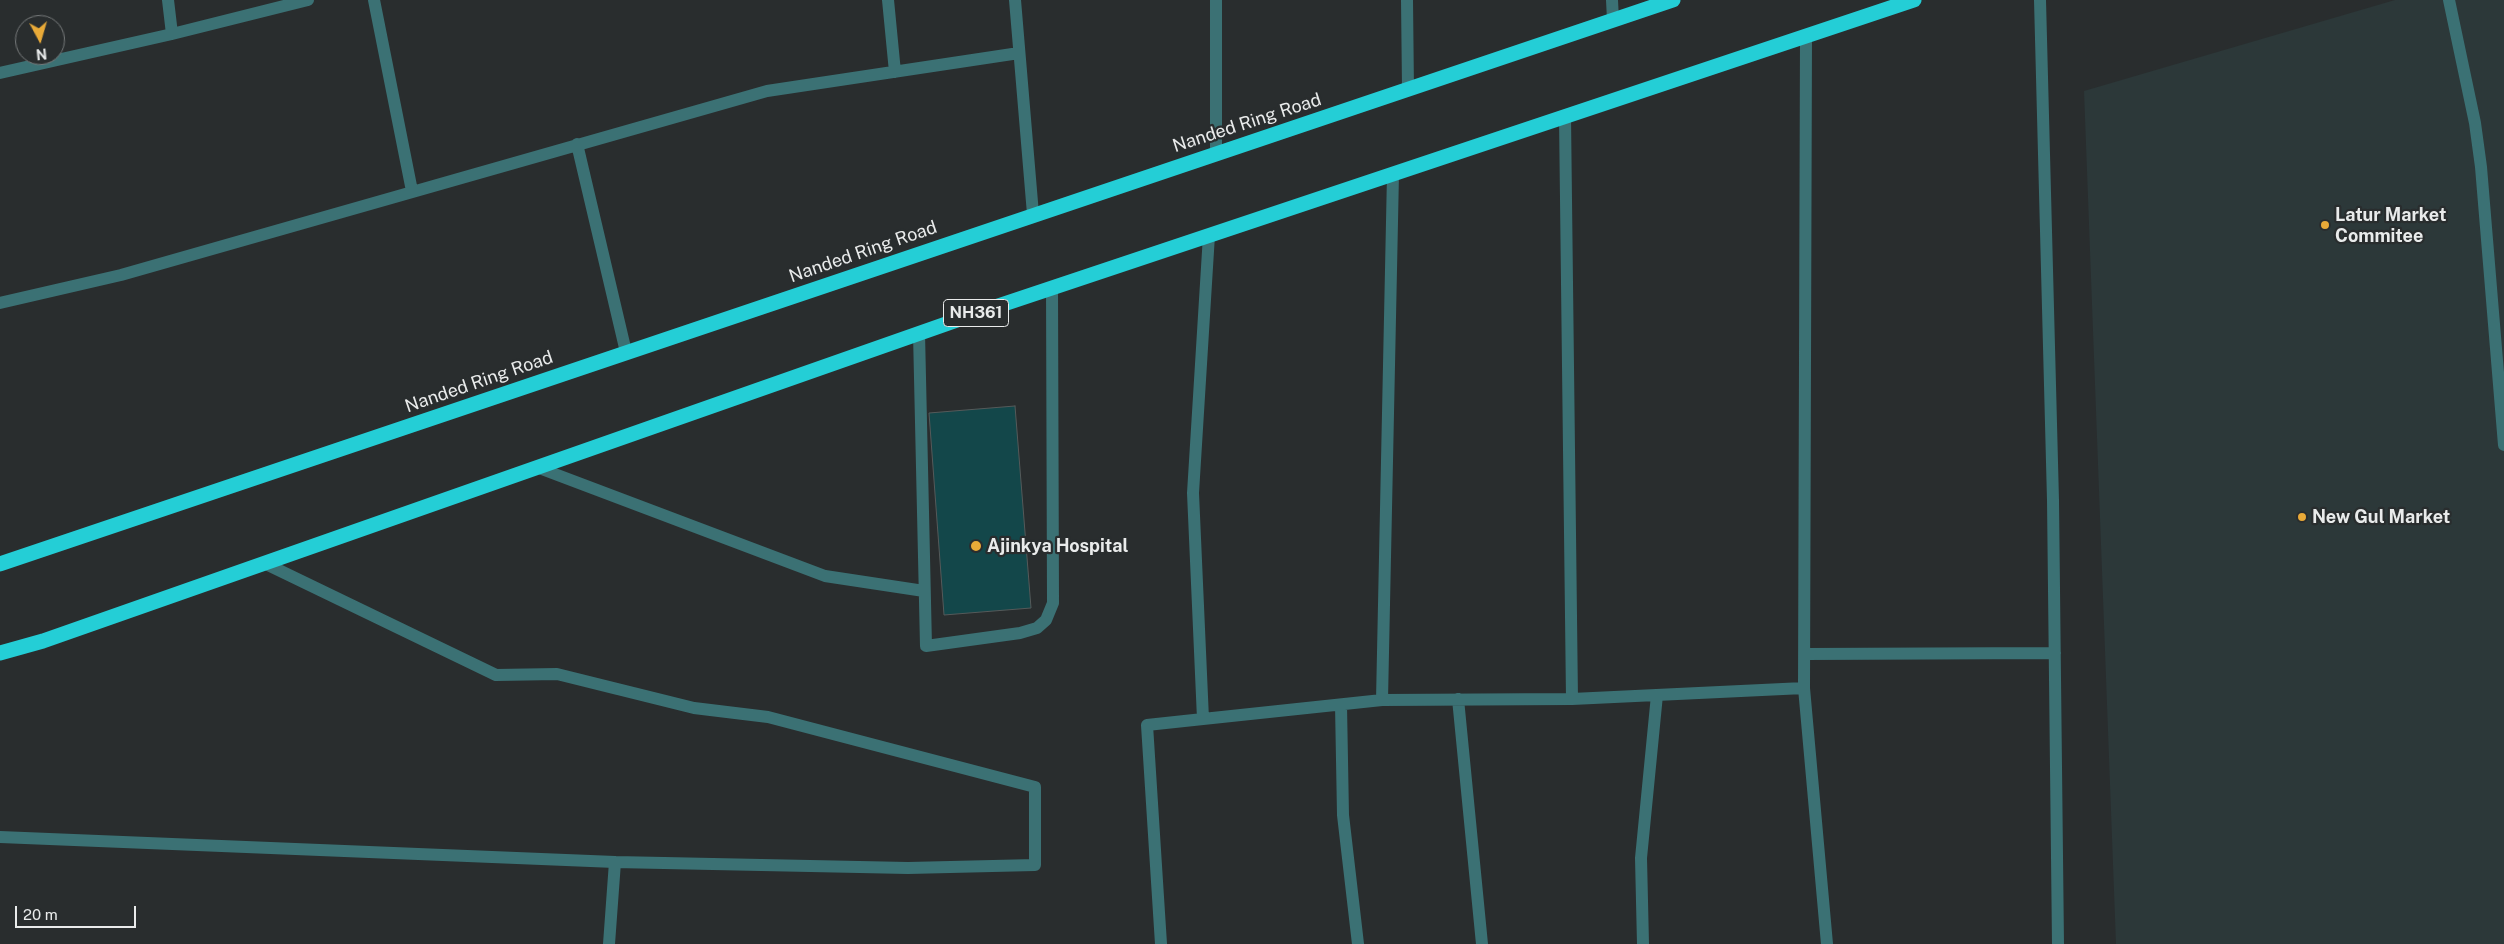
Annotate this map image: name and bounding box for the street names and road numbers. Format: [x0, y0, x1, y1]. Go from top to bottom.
street label: Nanded Ring Road [1170, 89, 1324, 157]
street label: Nanded Ring Road [786, 217, 940, 287]
road number: NH361 [944, 300, 1008, 326]
street label: Nanded Ring Road [402, 347, 556, 417]

